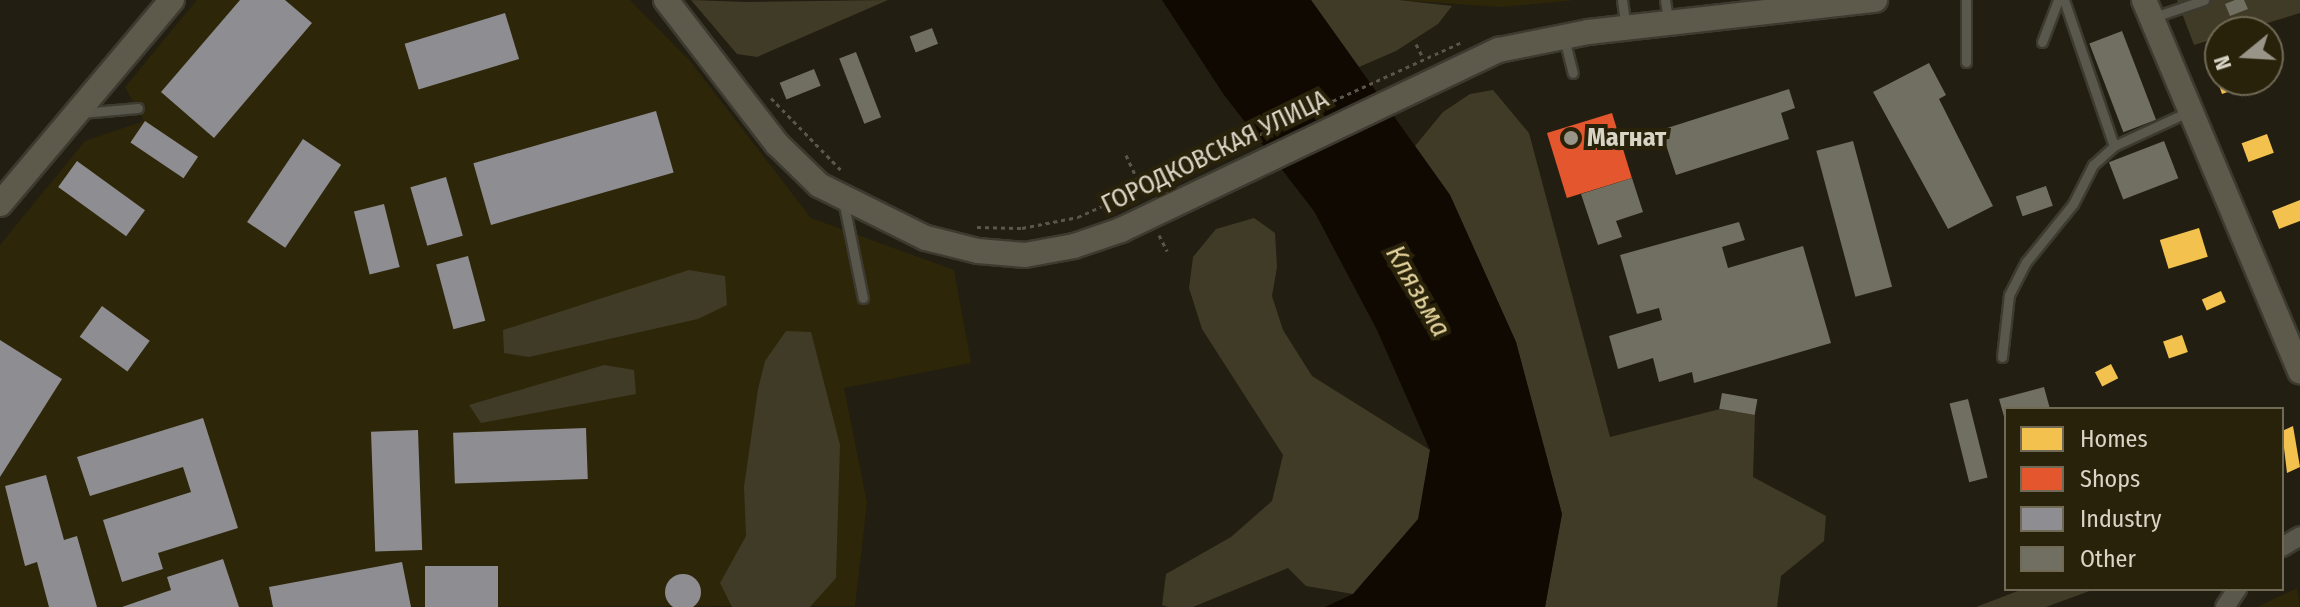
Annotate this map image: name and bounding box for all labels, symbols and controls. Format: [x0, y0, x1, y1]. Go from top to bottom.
north arrow [2204, 16, 2284, 96]
text: N [2208, 53, 2237, 73]
street label: ГОРОДКОВСКАЯ УЛИЦА [1096, 83, 1334, 221]
place label: Магнат [1587, 122, 1666, 154]
marker: Магнат [1562, 129, 1580, 147]
water label: Клязьма [1378, 239, 1458, 343]
legend [2004, 407, 2284, 591]
text: Homes [2080, 425, 2148, 453]
text: Shops [2080, 465, 2140, 493]
text: Industry [2080, 505, 2162, 533]
text: Other [2080, 545, 2136, 573]

